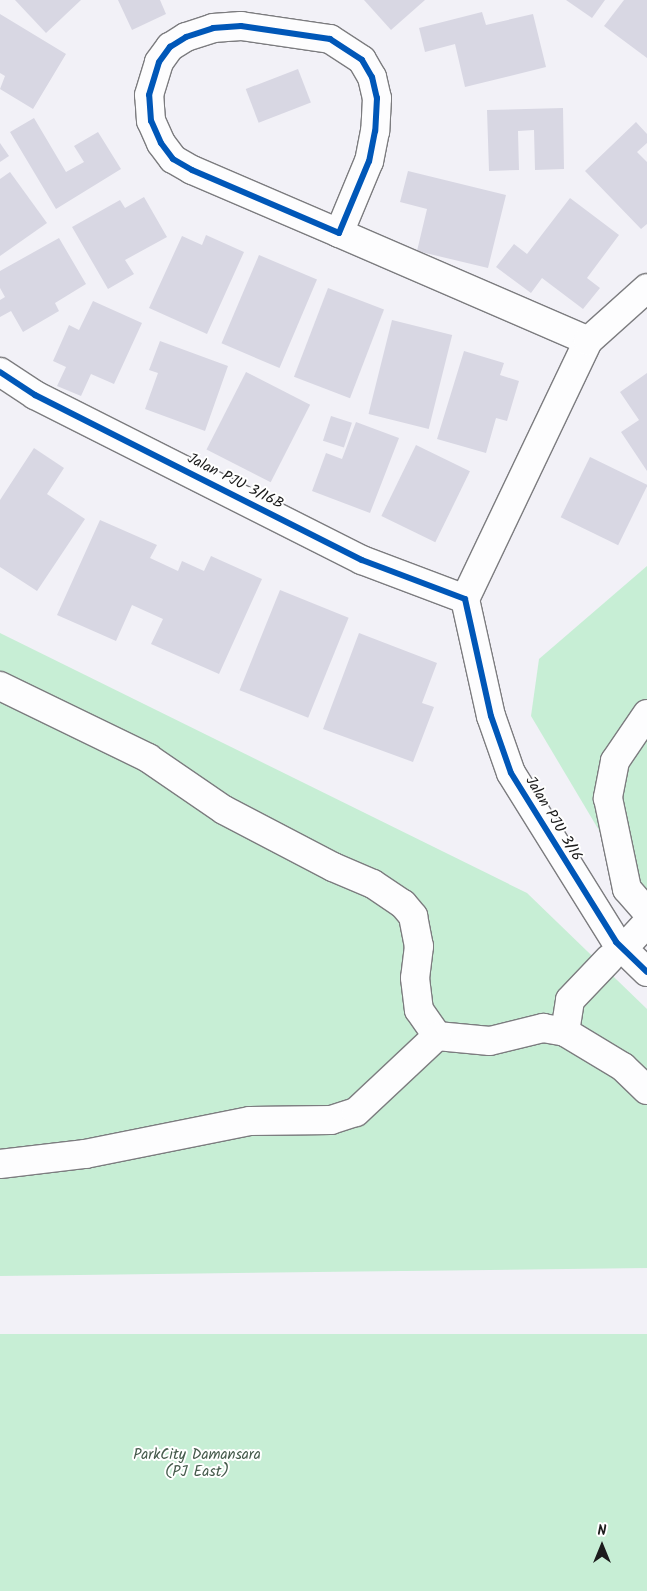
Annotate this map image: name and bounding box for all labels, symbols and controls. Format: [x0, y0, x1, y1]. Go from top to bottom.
street label: Jalan PJU 3/16B [184, 450, 286, 514]
street label: Jalan PJU 3/16 [521, 773, 585, 865]
park label: ParkCity Damansara (PJ East) [133, 1446, 261, 1481]
text: N [598, 1520, 606, 1542]
north arrow [577, 1521, 627, 1571]

